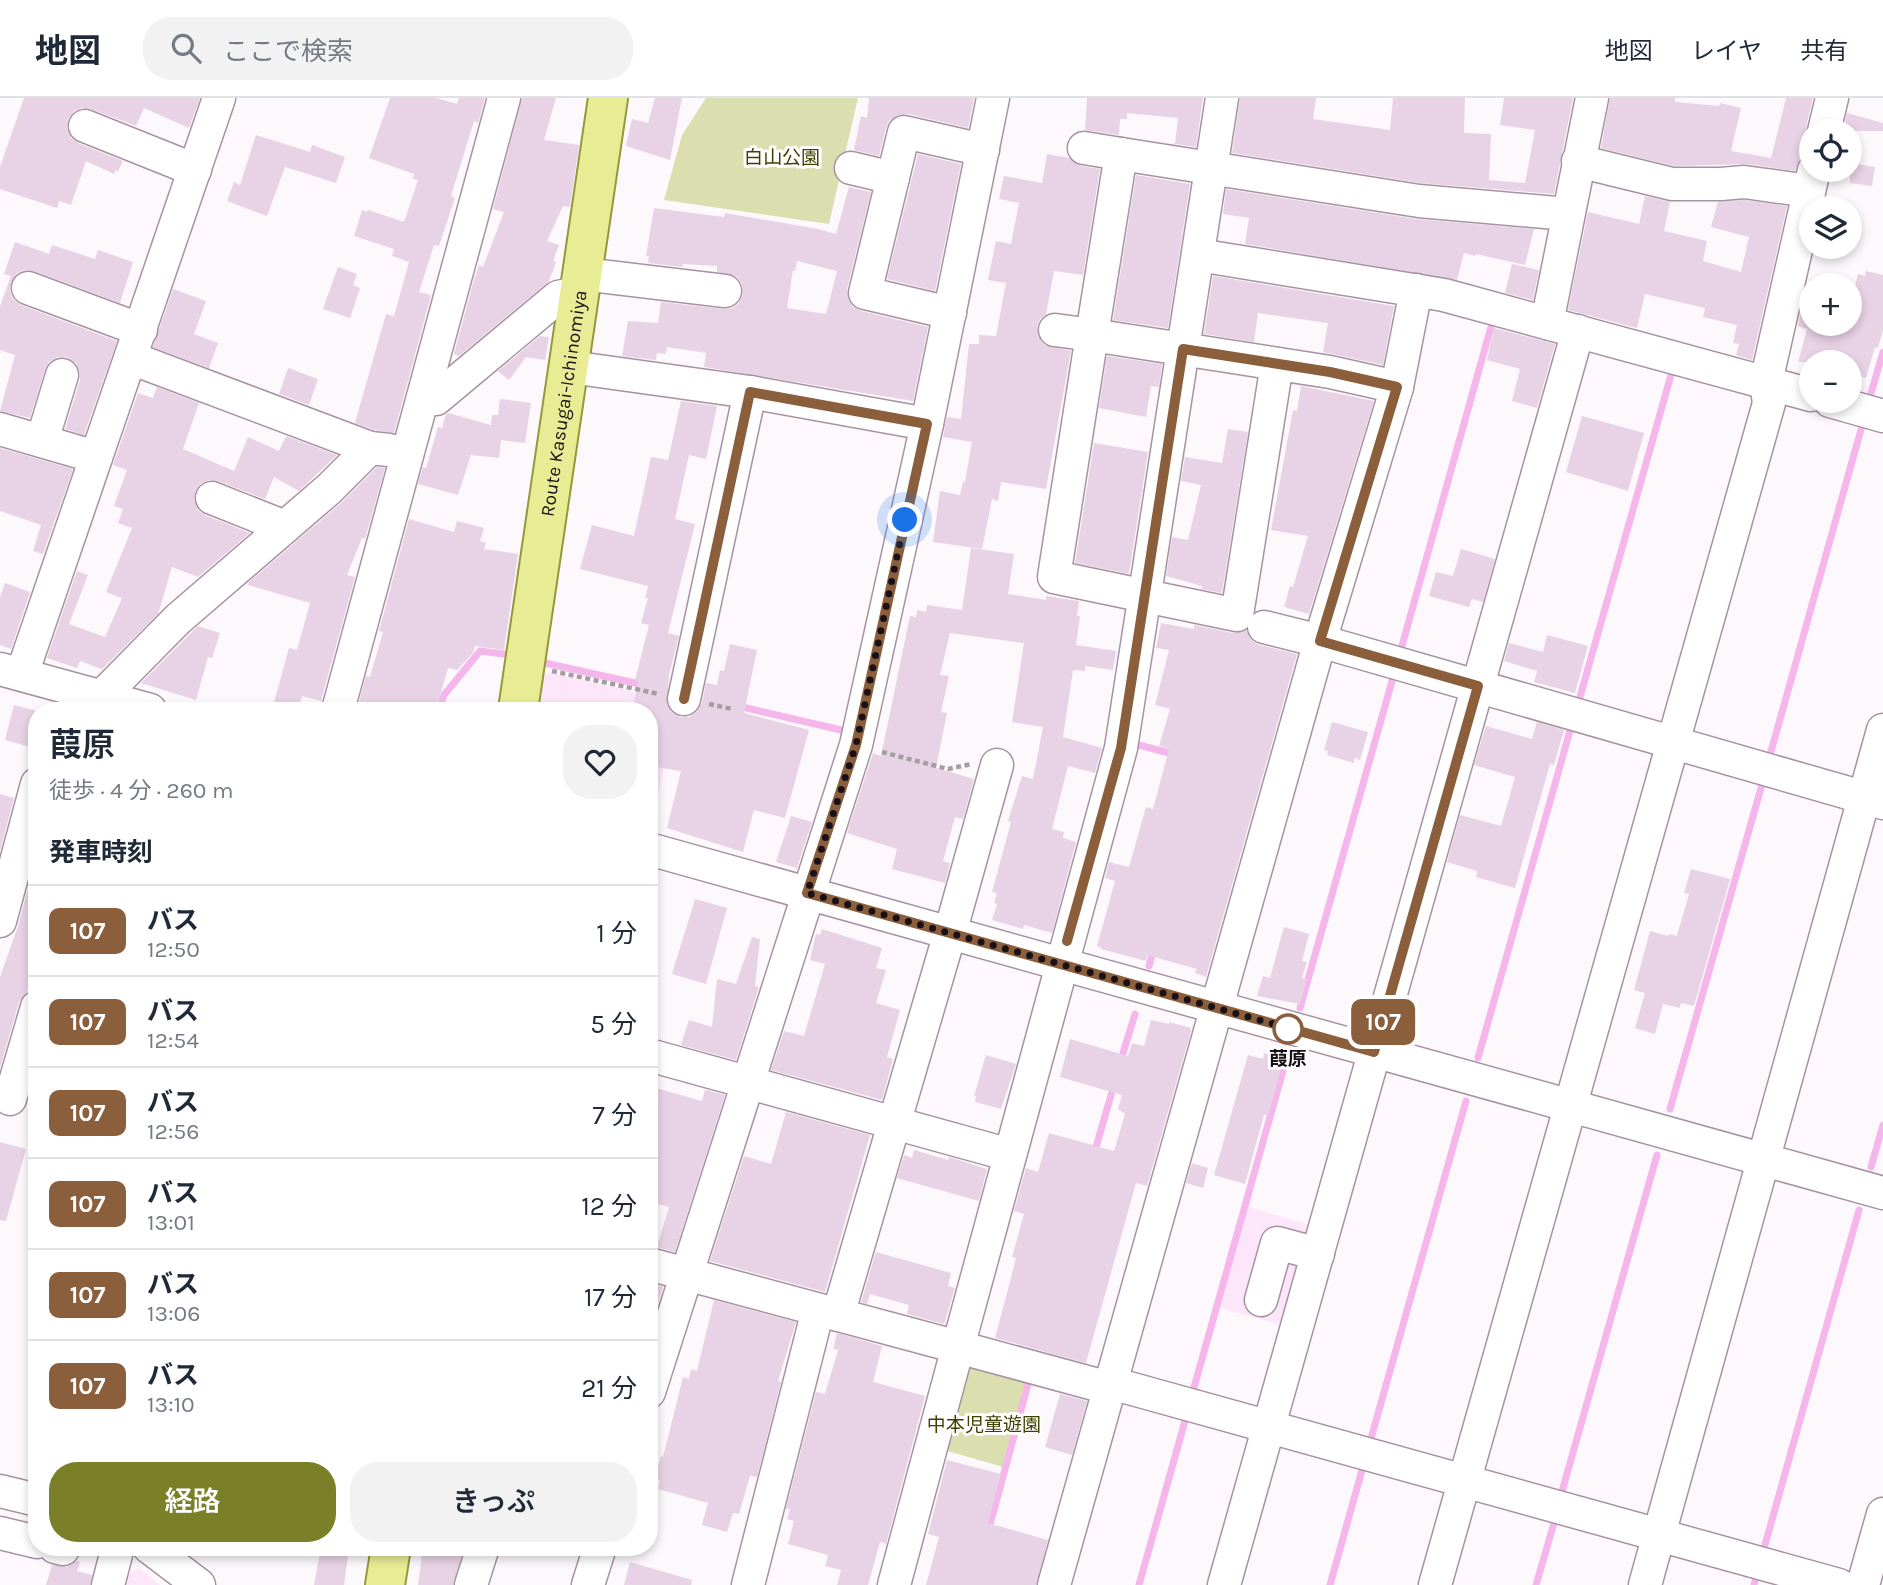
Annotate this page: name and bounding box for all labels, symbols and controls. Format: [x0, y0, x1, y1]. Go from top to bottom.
search box [143, 17, 633, 80]
icon: search [167, 29, 205, 67]
text: 地図 [35, 32, 101, 70]
text: ここで検索 [223, 36, 353, 67]
text: 地図 [1605, 37, 1653, 65]
text: レイヤ [1691, 37, 1762, 65]
text: 共有 [1800, 37, 1848, 65]
map controls [1799, 119, 1862, 413]
button: locate [1799, 119, 1862, 182]
park label: 白山公園 [744, 147, 820, 169]
button: layers [1799, 196, 1862, 259]
button: + [1799, 273, 1862, 336]
street label: Route Kasugai-Ichinomiya [537, 289, 592, 518]
button: − [1799, 350, 1862, 413]
your location [887, 502, 922, 537]
button: heart [563, 725, 637, 799]
text: 葭原 [49, 726, 115, 764]
text: 徒歩 · 4 分 · 260 m [49, 777, 234, 804]
text: 発車時刻 [49, 837, 153, 868]
text: バス [147, 905, 199, 936]
text: 107 [70, 917, 105, 945]
text: 1 分 [596, 918, 637, 949]
text: 12:50 [147, 936, 200, 963]
text: バス [147, 996, 199, 1027]
line badge: 107 [1343, 999, 1423, 1045]
text: 107 [70, 1008, 105, 1036]
text: 107 [1365, 1008, 1401, 1036]
text: 5 分 [590, 1009, 637, 1040]
marker: 葭原 [1273, 1014, 1303, 1044]
text: 12:54 [147, 1027, 199, 1054]
place label: 葭原 [1269, 1048, 1307, 1070]
text: バス [147, 1087, 199, 1118]
text: 107 [70, 1099, 105, 1127]
text: 7 分 [593, 1100, 637, 1131]
text: 12:56 [147, 1118, 199, 1145]
text: バス [147, 1178, 199, 1209]
text: 107 [70, 1190, 105, 1218]
text: 12 分 [581, 1191, 637, 1222]
text: 13:01 [147, 1209, 195, 1236]
text: バス [147, 1269, 199, 1300]
text: 107 [70, 1281, 105, 1309]
text: 17 分 [584, 1282, 637, 1313]
text: 13:06 [147, 1300, 200, 1327]
text: バス [147, 1360, 199, 1391]
text: 107 [70, 1372, 105, 1400]
text: 21 分 [581, 1373, 637, 1404]
text: 13:10 [147, 1391, 195, 1418]
park label: 中本児童遊園 [927, 1414, 1041, 1436]
button: 経路 [49, 1462, 336, 1542]
button: きっぷ [350, 1462, 637, 1542]

